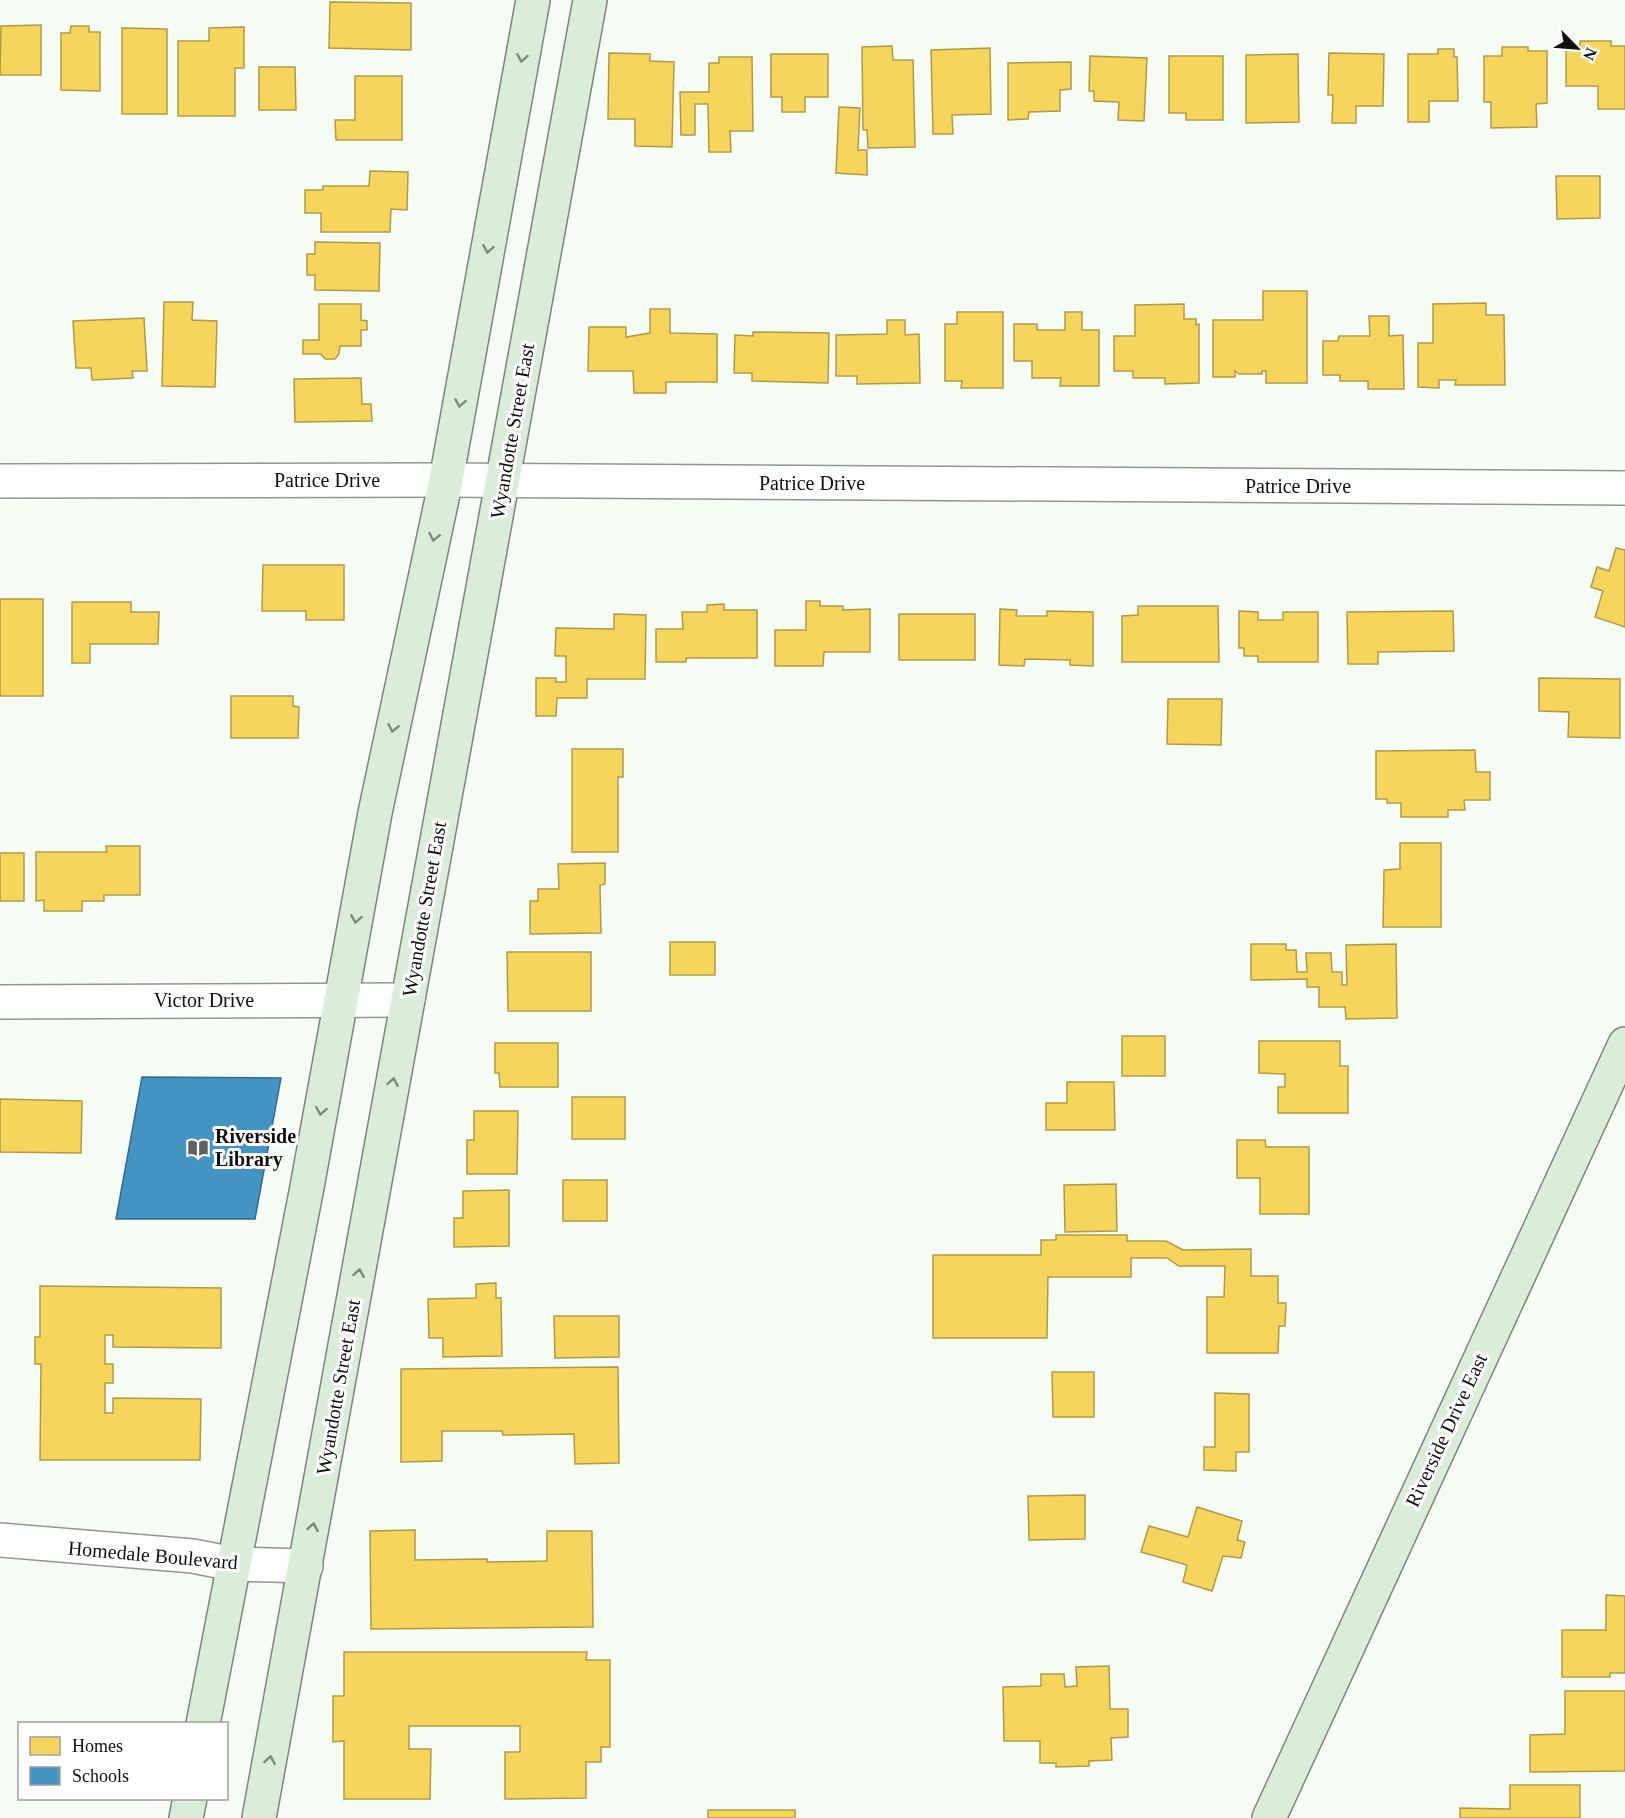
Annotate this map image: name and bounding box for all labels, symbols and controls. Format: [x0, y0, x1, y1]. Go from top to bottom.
north arrow [1547, 18, 1607, 78]
text: N [1580, 45, 1600, 63]
one-way arrow [517, 53, 529, 62]
one-way arrow [482, 245, 494, 254]
street label: Wyandotte Street East [486, 341, 539, 521]
one-way arrow [454, 398, 467, 408]
street label: Patrice Drive [274, 469, 380, 491]
street label: Patrice Drive [759, 472, 865, 494]
street label: Patrice Drive [1245, 475, 1351, 497]
one-way arrow [428, 532, 441, 542]
one-way arrow [387, 723, 400, 733]
street label: Wyandotte Street East [398, 819, 451, 999]
one-way arrow [350, 914, 363, 924]
street label: Victor Drive [154, 989, 254, 1011]
one-way arrow [386, 1077, 399, 1087]
one-way arrow [315, 1106, 328, 1116]
place label: Riverside Library [215, 1125, 296, 1171]
library icon: Riverside Library [186, 1136, 210, 1160]
one-way arrow [352, 1269, 365, 1279]
street label: Wyandotte Street East [312, 1297, 365, 1477]
street label: Riverside Drive East [1401, 1349, 1491, 1510]
one-way arrow [306, 1523, 319, 1533]
street label: Homedale Boulevard [67, 1537, 239, 1573]
legend [18, 1722, 228, 1800]
text: Homes [72, 1736, 123, 1756]
one-way arrow [263, 1756, 276, 1766]
text: Schools [72, 1766, 129, 1786]

